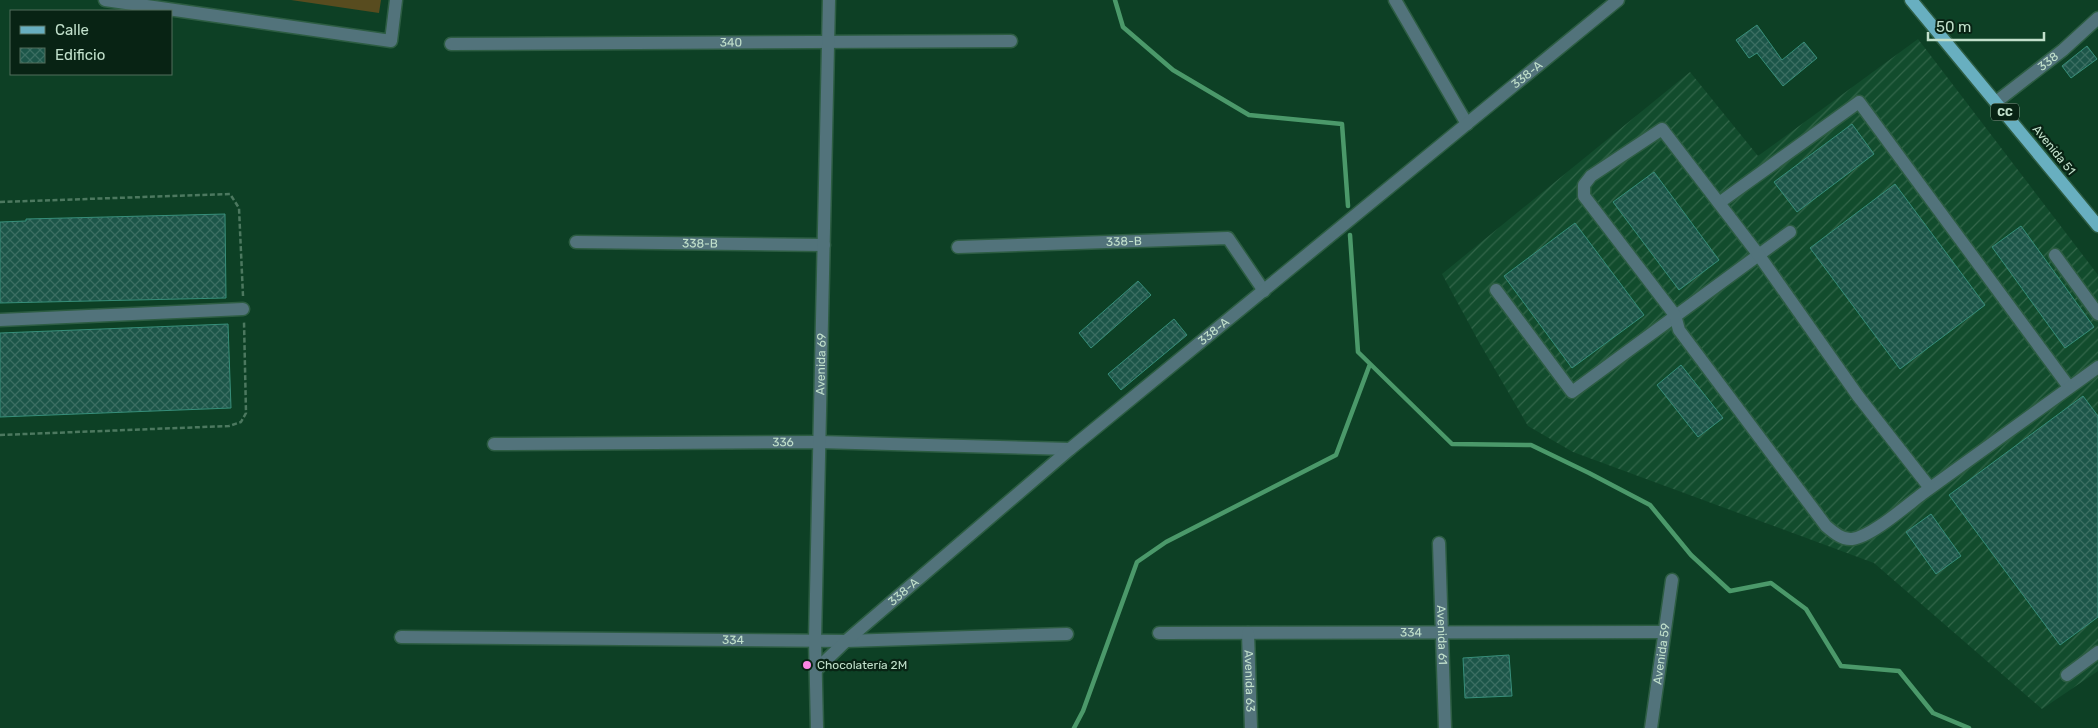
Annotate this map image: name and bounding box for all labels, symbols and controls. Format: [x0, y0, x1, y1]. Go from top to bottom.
legend [10, 10, 172, 75]
scale bar [1928, 10, 2044, 42]
text: 50 m [1936, 18, 1971, 36]
text: Calle [55, 21, 89, 39]
street label: 340 [720, 35, 742, 50]
text: Edificio [55, 46, 105, 64]
street label: 338 [2035, 49, 2061, 74]
street label: 338-A [1509, 58, 1545, 91]
road number: CC [1991, 104, 2019, 120]
street label: Avenida 51 [2030, 122, 2078, 178]
street label: 338-B [1106, 234, 1142, 249]
street label: 338-B [682, 236, 718, 251]
street label: 338-A [1195, 315, 1232, 348]
street label: Avenida 69 [813, 333, 829, 395]
street label: 336 [772, 435, 794, 449]
street label: 338-A [885, 575, 922, 609]
street label: Avenida 61 [1434, 605, 1450, 665]
street label: Avenida 59 [1650, 622, 1673, 685]
street label: 334 [1400, 625, 1423, 640]
street label: 334 [722, 633, 745, 647]
street label: Avenida 63 [1242, 650, 1257, 712]
place label: Chocolatería 2M [817, 658, 907, 672]
marker: Chocolatería 2M [801, 659, 813, 671]

